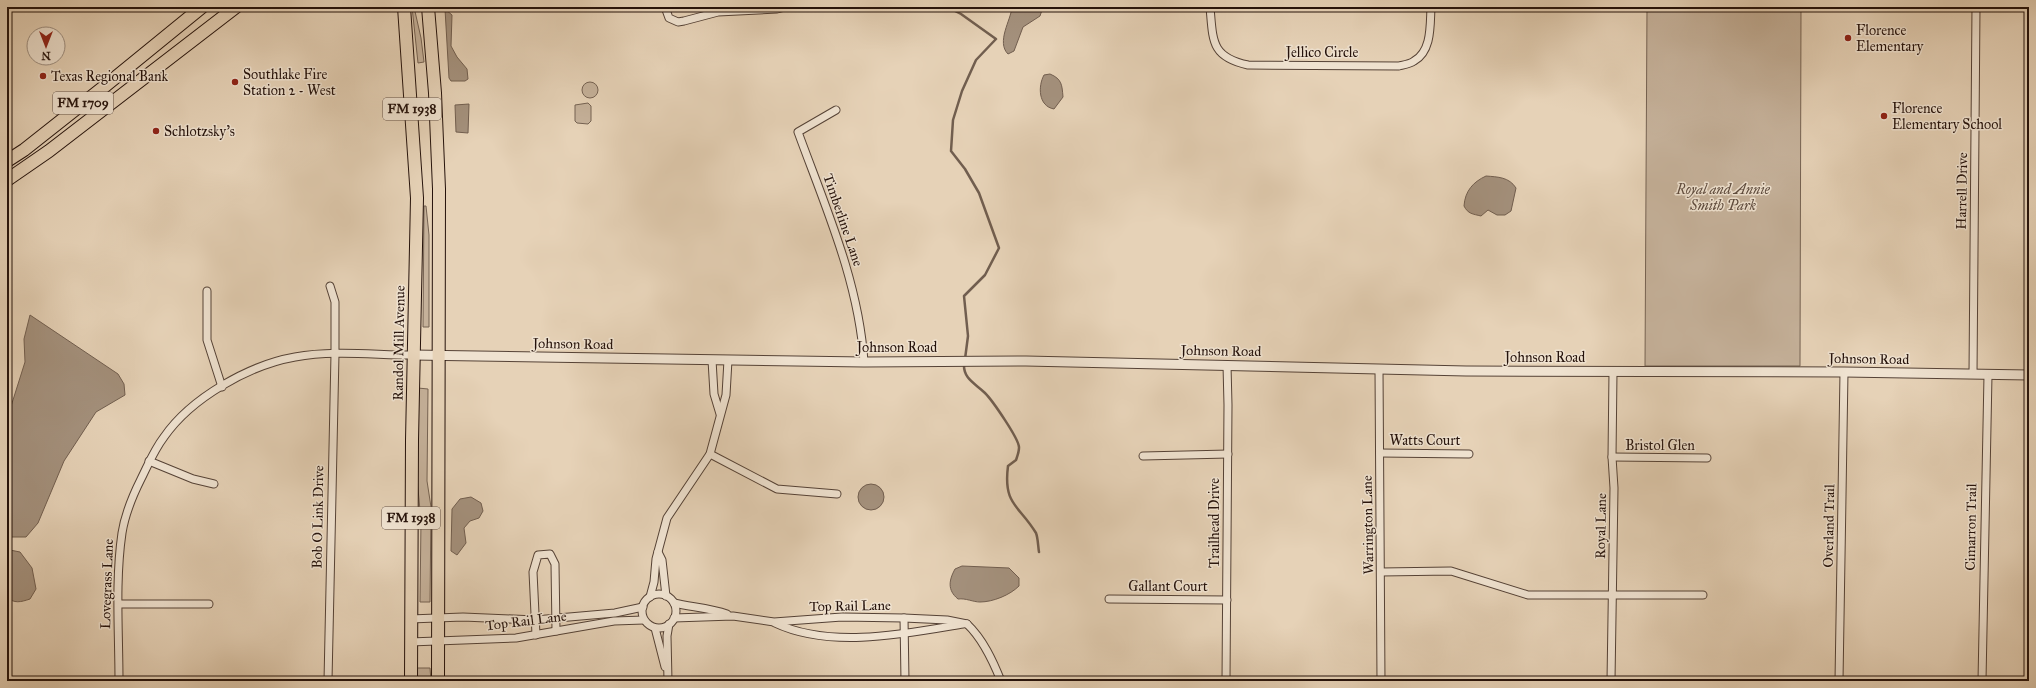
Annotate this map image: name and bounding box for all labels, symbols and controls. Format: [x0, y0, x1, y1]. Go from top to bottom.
place label: Florence Elementary [1856, 22, 1924, 55]
north arrow [26, 26, 66, 66]
marker: Florence Elementary [1843, 33, 1853, 43]
street label: Jellico Circle [1284, 44, 1359, 62]
text: N [41, 49, 51, 62]
place label: Southlake Fire Station 2 - West [243, 66, 336, 99]
place label: Texas Regional Bank [51, 68, 169, 85]
marker: Texas Regional Bank [38, 71, 48, 81]
marker: Southlake Fire Station 2 - West [230, 77, 240, 87]
road number: FM 1709 [53, 92, 113, 114]
road number: FM 1938 [383, 98, 441, 120]
place label: Florence Elementary School [1892, 100, 2002, 133]
marker: Florence Elementary School [1879, 111, 1889, 121]
place label: Schlotzsky's [164, 123, 235, 140]
marker: Schlotzsky's [151, 126, 161, 136]
street label: Harrell Drive [1953, 152, 1971, 230]
street label: Timberline Lane [819, 172, 867, 269]
park label: Royal and Annie Smith Park [1675, 181, 1771, 214]
street label: Randol Mill Avenue [389, 285, 409, 401]
street label: Johnson Road [531, 335, 613, 354]
street label: Johnson Road [855, 339, 937, 357]
street label: Johnson Road [1179, 342, 1261, 361]
street label: Johnson Road [1503, 349, 1585, 367]
street label: Johnson Road [1827, 350, 1909, 369]
street label: Watts Court [1390, 432, 1461, 449]
street label: Bristol Glen [1625, 437, 1695, 454]
street label: Bob O Link Drive [309, 465, 327, 569]
street label: Warrington Lane [1359, 475, 1377, 575]
street label: Trailhead Drive [1206, 478, 1223, 568]
street label: Cimarron Trail [1962, 483, 1980, 571]
street label: Overland Trail [1820, 484, 1838, 568]
street label: Royal Lane [1592, 493, 1610, 559]
road number: FM 1938 [382, 507, 440, 529]
street label: Lovegrass Lane [97, 538, 117, 629]
street label: Gallant Court [1128, 578, 1208, 595]
street label: Top Rail Lane [809, 597, 891, 615]
street label: Top Rail Lane [484, 608, 568, 634]

